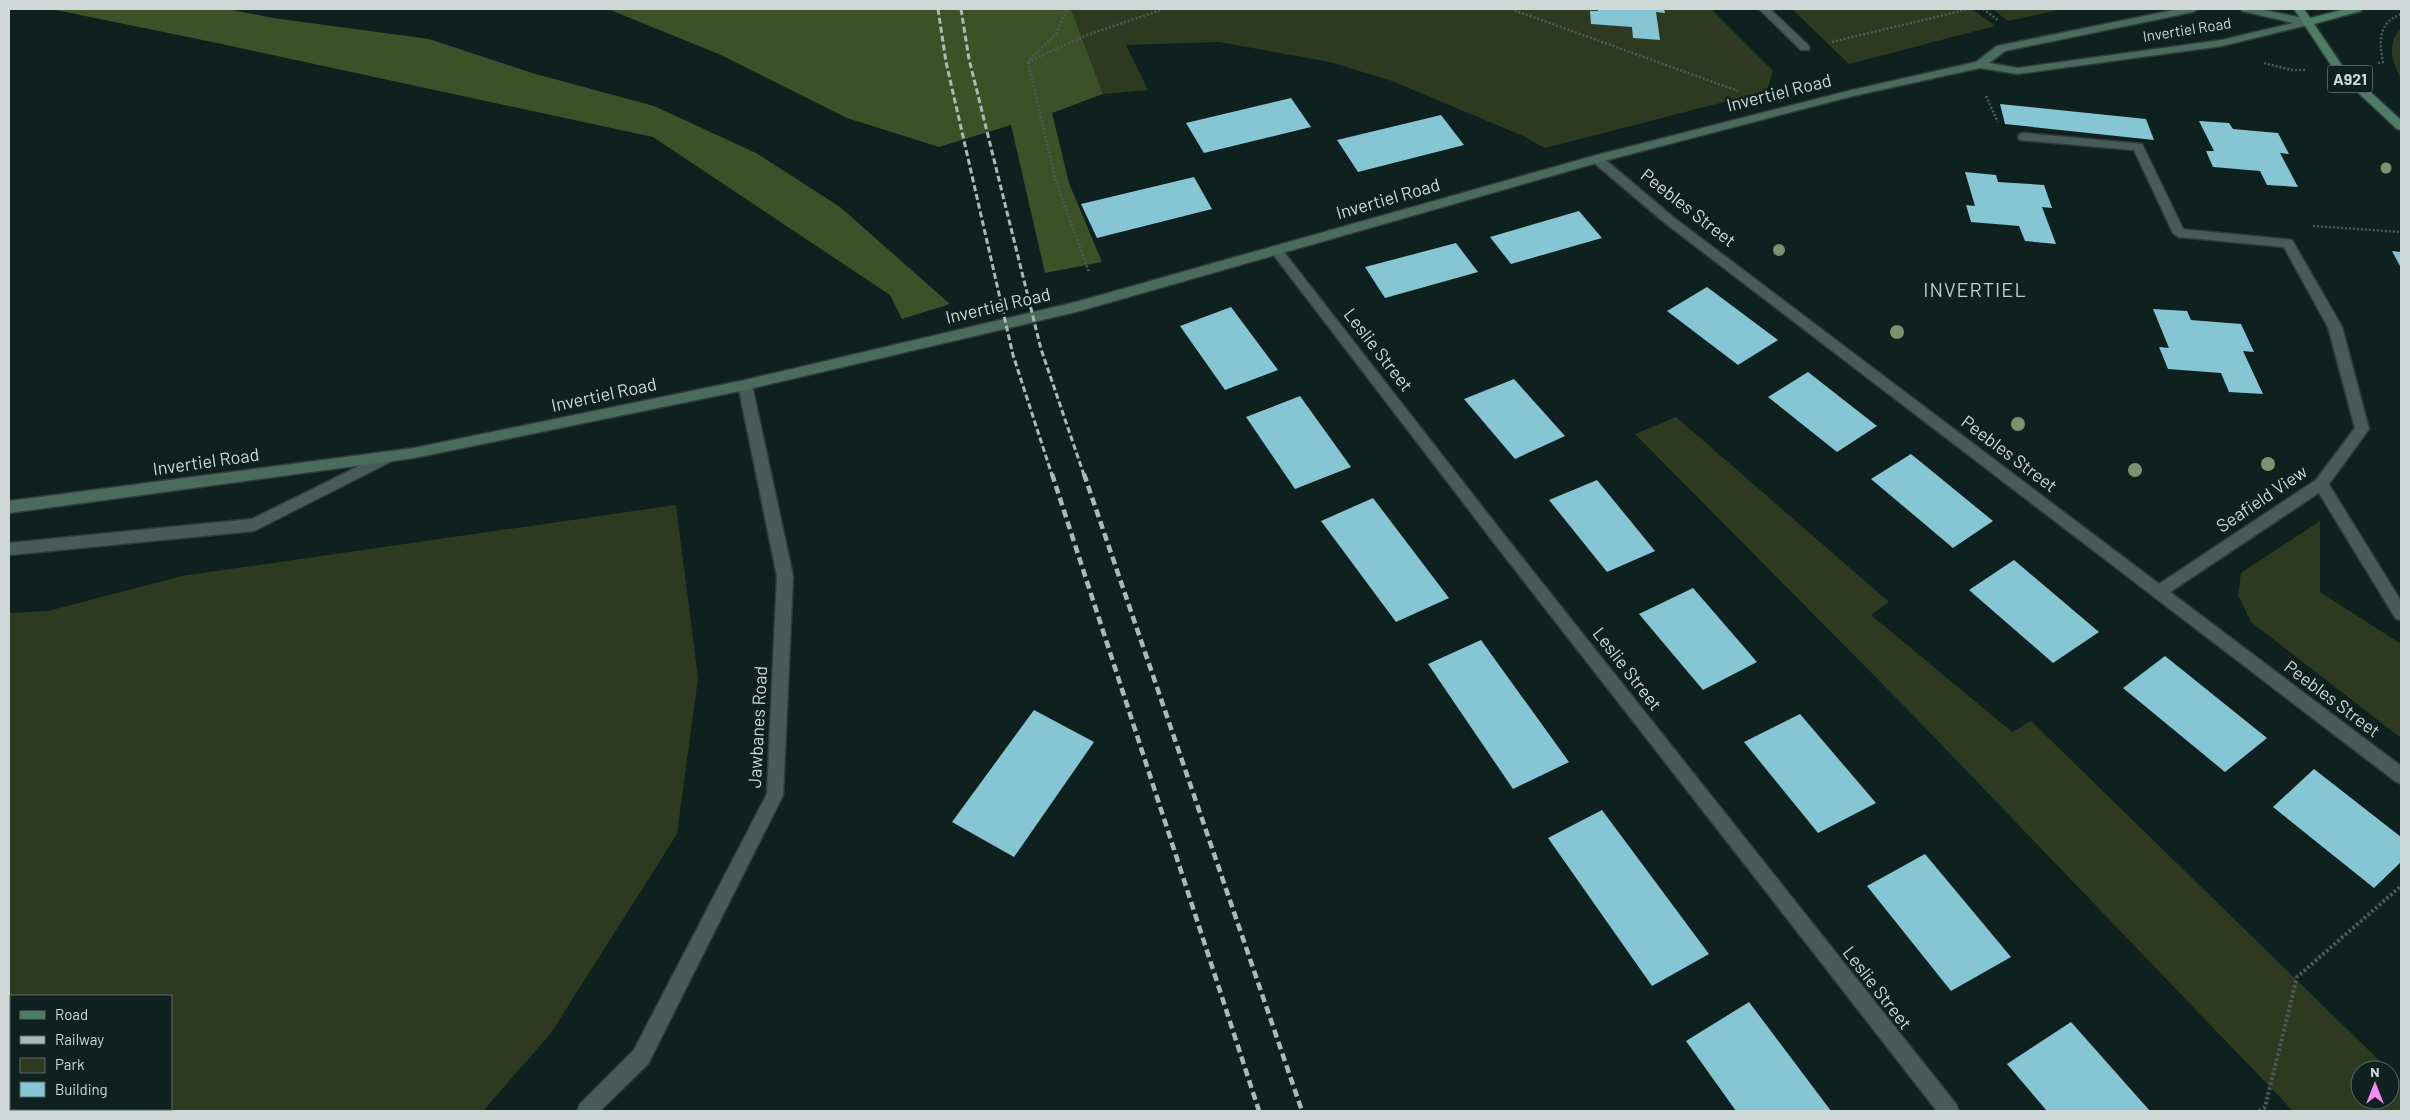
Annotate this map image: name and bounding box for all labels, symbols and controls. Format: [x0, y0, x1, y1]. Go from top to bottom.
street label: Invertiel Road [2141, 13, 2232, 45]
road number: A921 [2328, 66, 2372, 92]
street label: Invertiel Road [1724, 68, 1833, 116]
street label: Peebles Street [1637, 163, 1740, 251]
street label: Invertiel Road [1333, 173, 1442, 223]
district label: INVERTIEL [1923, 277, 2027, 301]
street label: Invertiel Road [943, 282, 1052, 328]
street label: Leslie Street [1340, 303, 1418, 395]
street label: Invertiel Road [549, 372, 658, 416]
street label: Peebles Street [1957, 410, 2062, 496]
street label: Invertiel Road [151, 443, 260, 479]
street label: Seafield View [2212, 460, 2311, 537]
street label: Leslie Street [1589, 622, 1667, 714]
street label: Peebles Street [2280, 655, 2385, 741]
street label: Jawbanes Road [743, 665, 771, 789]
street label: Leslie Street [1839, 941, 1917, 1033]
legend [10, 995, 172, 1110]
text: Road [55, 1005, 88, 1023]
text: Railway [55, 1030, 104, 1048]
text: Park [55, 1055, 85, 1073]
north arrow [2350, 1060, 2400, 1110]
text: N [2370, 1063, 2380, 1080]
text: Building [55, 1080, 108, 1098]

